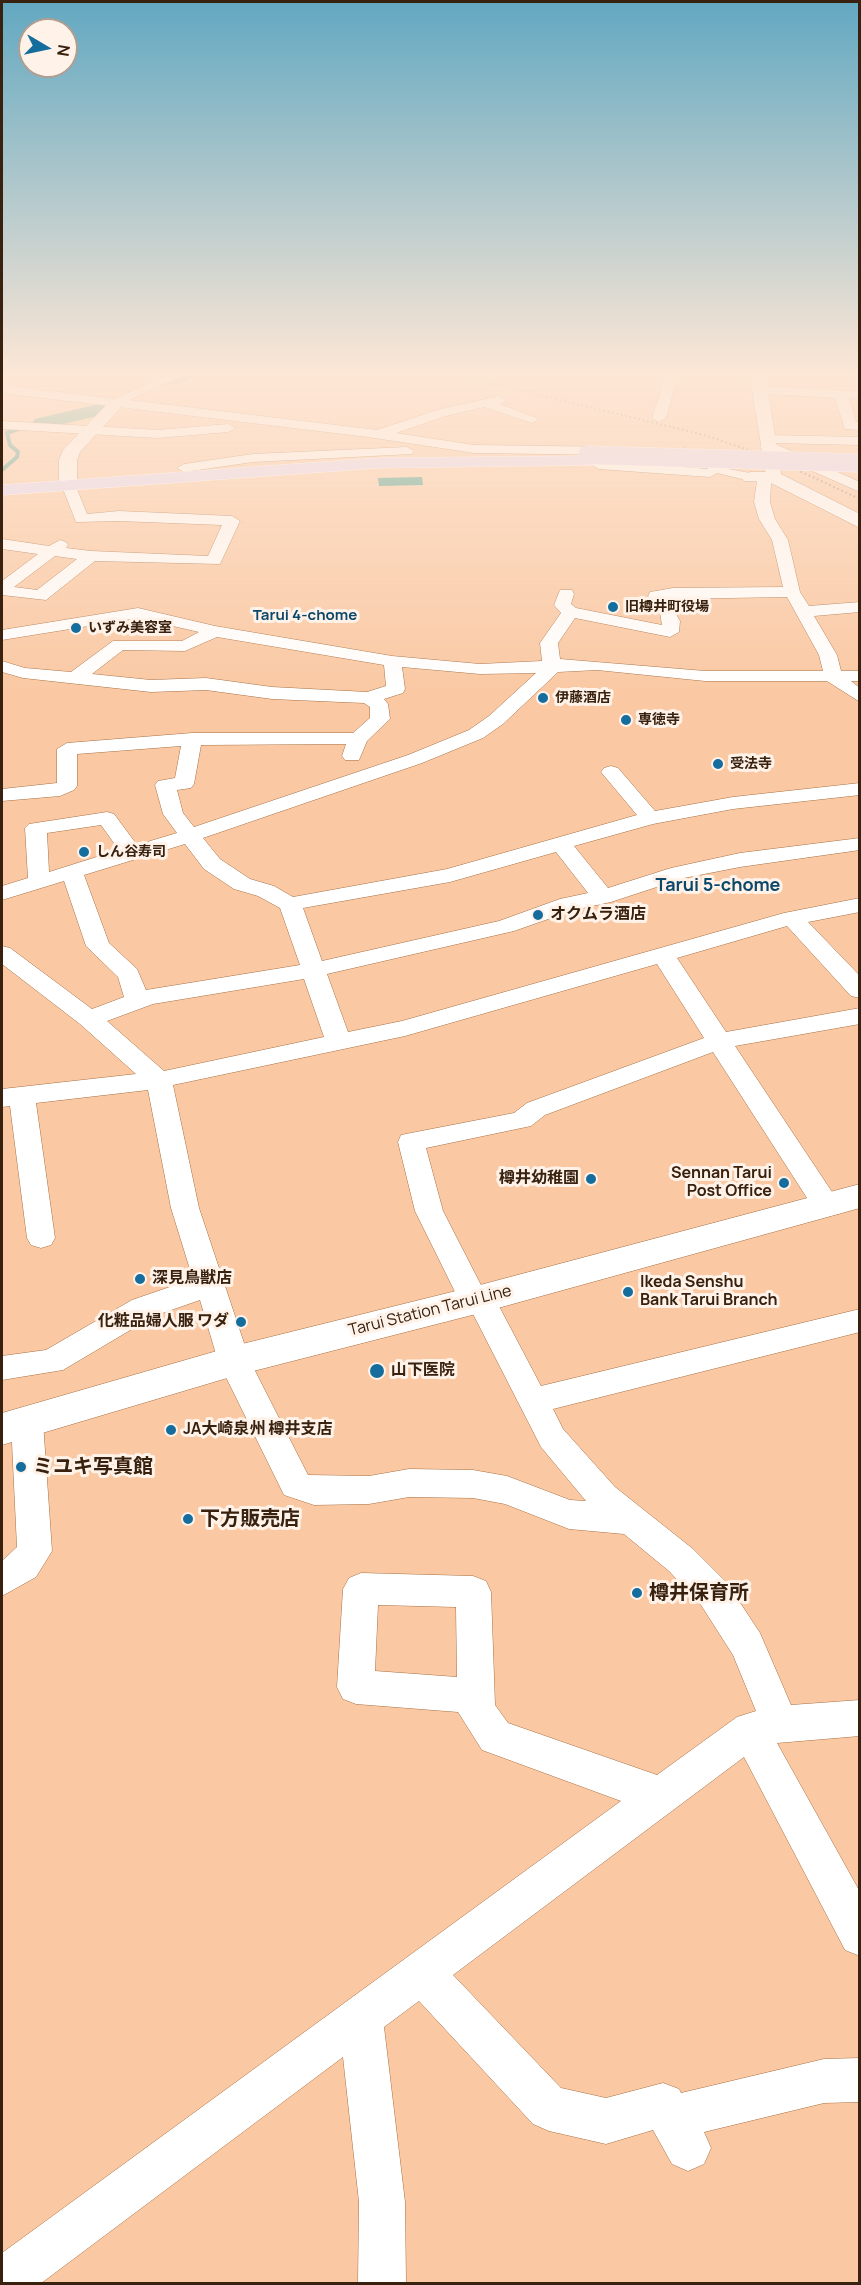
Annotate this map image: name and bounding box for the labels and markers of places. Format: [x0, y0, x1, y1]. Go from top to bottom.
place label: 旧樽井町役場 [625, 599, 709, 615]
marker: 旧樽井町役場 [606, 600, 620, 614]
place label: いずみ美容室 [88, 620, 172, 636]
marker: いずみ美容室 [69, 621, 83, 635]
place label: 伊藤酒店 [555, 690, 611, 706]
marker: 伊藤酒店 [536, 691, 550, 705]
place label: 専徳寺 [638, 712, 680, 728]
marker: 専徳寺 [619, 713, 633, 727]
place label: 受法寺 [730, 756, 772, 772]
marker: 受法寺 [711, 757, 725, 771]
place label: しん谷寿司 [96, 844, 166, 860]
marker: しん谷寿司 [77, 845, 91, 859]
place label: オクムラ酒店 [550, 905, 646, 925]
marker: オクムラ酒店 [531, 908, 545, 922]
place label: Sennan Tarui Post Office [671, 1164, 772, 1202]
place label: 樽井幼稚園 [499, 1169, 579, 1189]
marker: 樽井幼稚園 [584, 1172, 598, 1186]
marker: Sennan Tarui Post Office [777, 1176, 791, 1190]
place label: 深見鳥獣店 [152, 1269, 232, 1289]
marker: 深見鳥獣店 [133, 1272, 147, 1286]
place label: Ikeda Senshu Bank Tarui Branch [640, 1273, 778, 1311]
marker: Ikeda Senshu Bank Tarui Branch [621, 1285, 635, 1299]
place label: 化粧品婦人服 ワダ [98, 1312, 229, 1332]
marker: 化粧品婦人服 ワダ [234, 1315, 248, 1329]
place label: 山下医院 [391, 1361, 455, 1381]
marker: 山下医院 [368, 1362, 386, 1380]
place label: JA大崎泉州 樽井支店 [183, 1420, 333, 1440]
marker: JA大崎泉州 樽井支店 [164, 1423, 178, 1437]
place label: ミユキ写真館 [33, 1455, 153, 1479]
marker: ミユキ写真館 [14, 1460, 28, 1474]
place label: 下方販売店 [200, 1507, 300, 1531]
marker: 下方販売店 [181, 1512, 195, 1526]
place label: 樽井保育所 [649, 1581, 749, 1605]
marker: 樽井保育所 [630, 1586, 644, 1600]

